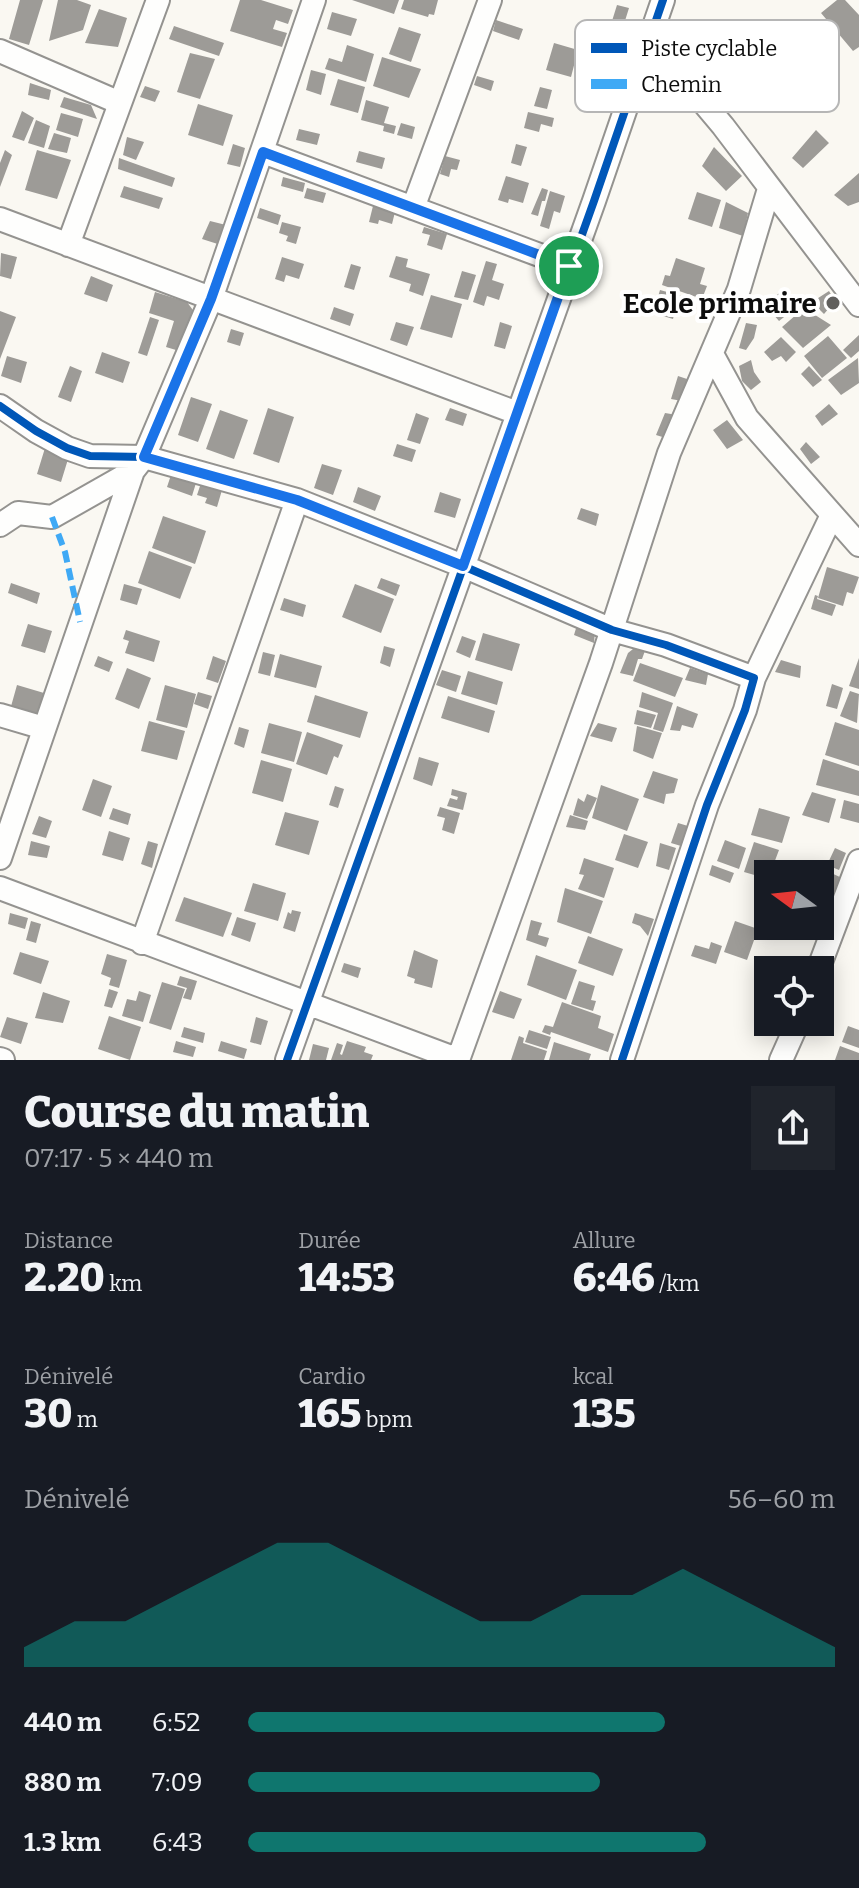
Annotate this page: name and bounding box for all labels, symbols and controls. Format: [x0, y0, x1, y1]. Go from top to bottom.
legend [575, 20, 839, 112]
text: Piste cyclable [641, 35, 777, 62]
text: Chemin [641, 71, 722, 98]
pin [535, 232, 603, 300]
icon: arrive [547, 244, 591, 288]
place label: Ecole primaire [623, 287, 817, 320]
marker: Ecole primaire [824, 294, 842, 312]
north arrow [754, 860, 834, 940]
map controls [754, 860, 834, 1036]
button: locate [754, 956, 834, 1036]
text: Course du matin [24, 1086, 369, 1139]
button: share [751, 1086, 835, 1170]
text: 07:17 · 5 × 440 m [24, 1143, 213, 1174]
text: Distance [24, 1227, 113, 1254]
text: Durée [298, 1227, 361, 1254]
text: Allure [573, 1227, 636, 1254]
text: 2.20 [24, 1254, 105, 1302]
text: 14:53 [298, 1254, 395, 1302]
text: 6:46 [573, 1254, 655, 1302]
text: km [105, 1270, 142, 1297]
text: /km [655, 1270, 699, 1297]
text: Dénivelé [24, 1363, 113, 1390]
text: Cardio [298, 1363, 366, 1390]
text: kcal [573, 1363, 614, 1390]
text: 30 [24, 1390, 72, 1438]
text: 165 [298, 1390, 361, 1438]
text: 135 [573, 1390, 636, 1438]
text: m [72, 1406, 98, 1433]
text: bpm [361, 1406, 413, 1433]
text: Dénivelé [24, 1484, 130, 1515]
text: 56–60 m [728, 1484, 835, 1515]
text: 440 m [24, 1707, 102, 1738]
text: 6:52 [152, 1707, 200, 1738]
text: 880 m [24, 1767, 101, 1798]
text: 7:09 [152, 1767, 202, 1798]
text: 1.3 km [24, 1827, 101, 1858]
text: 6:43 [152, 1827, 203, 1858]

